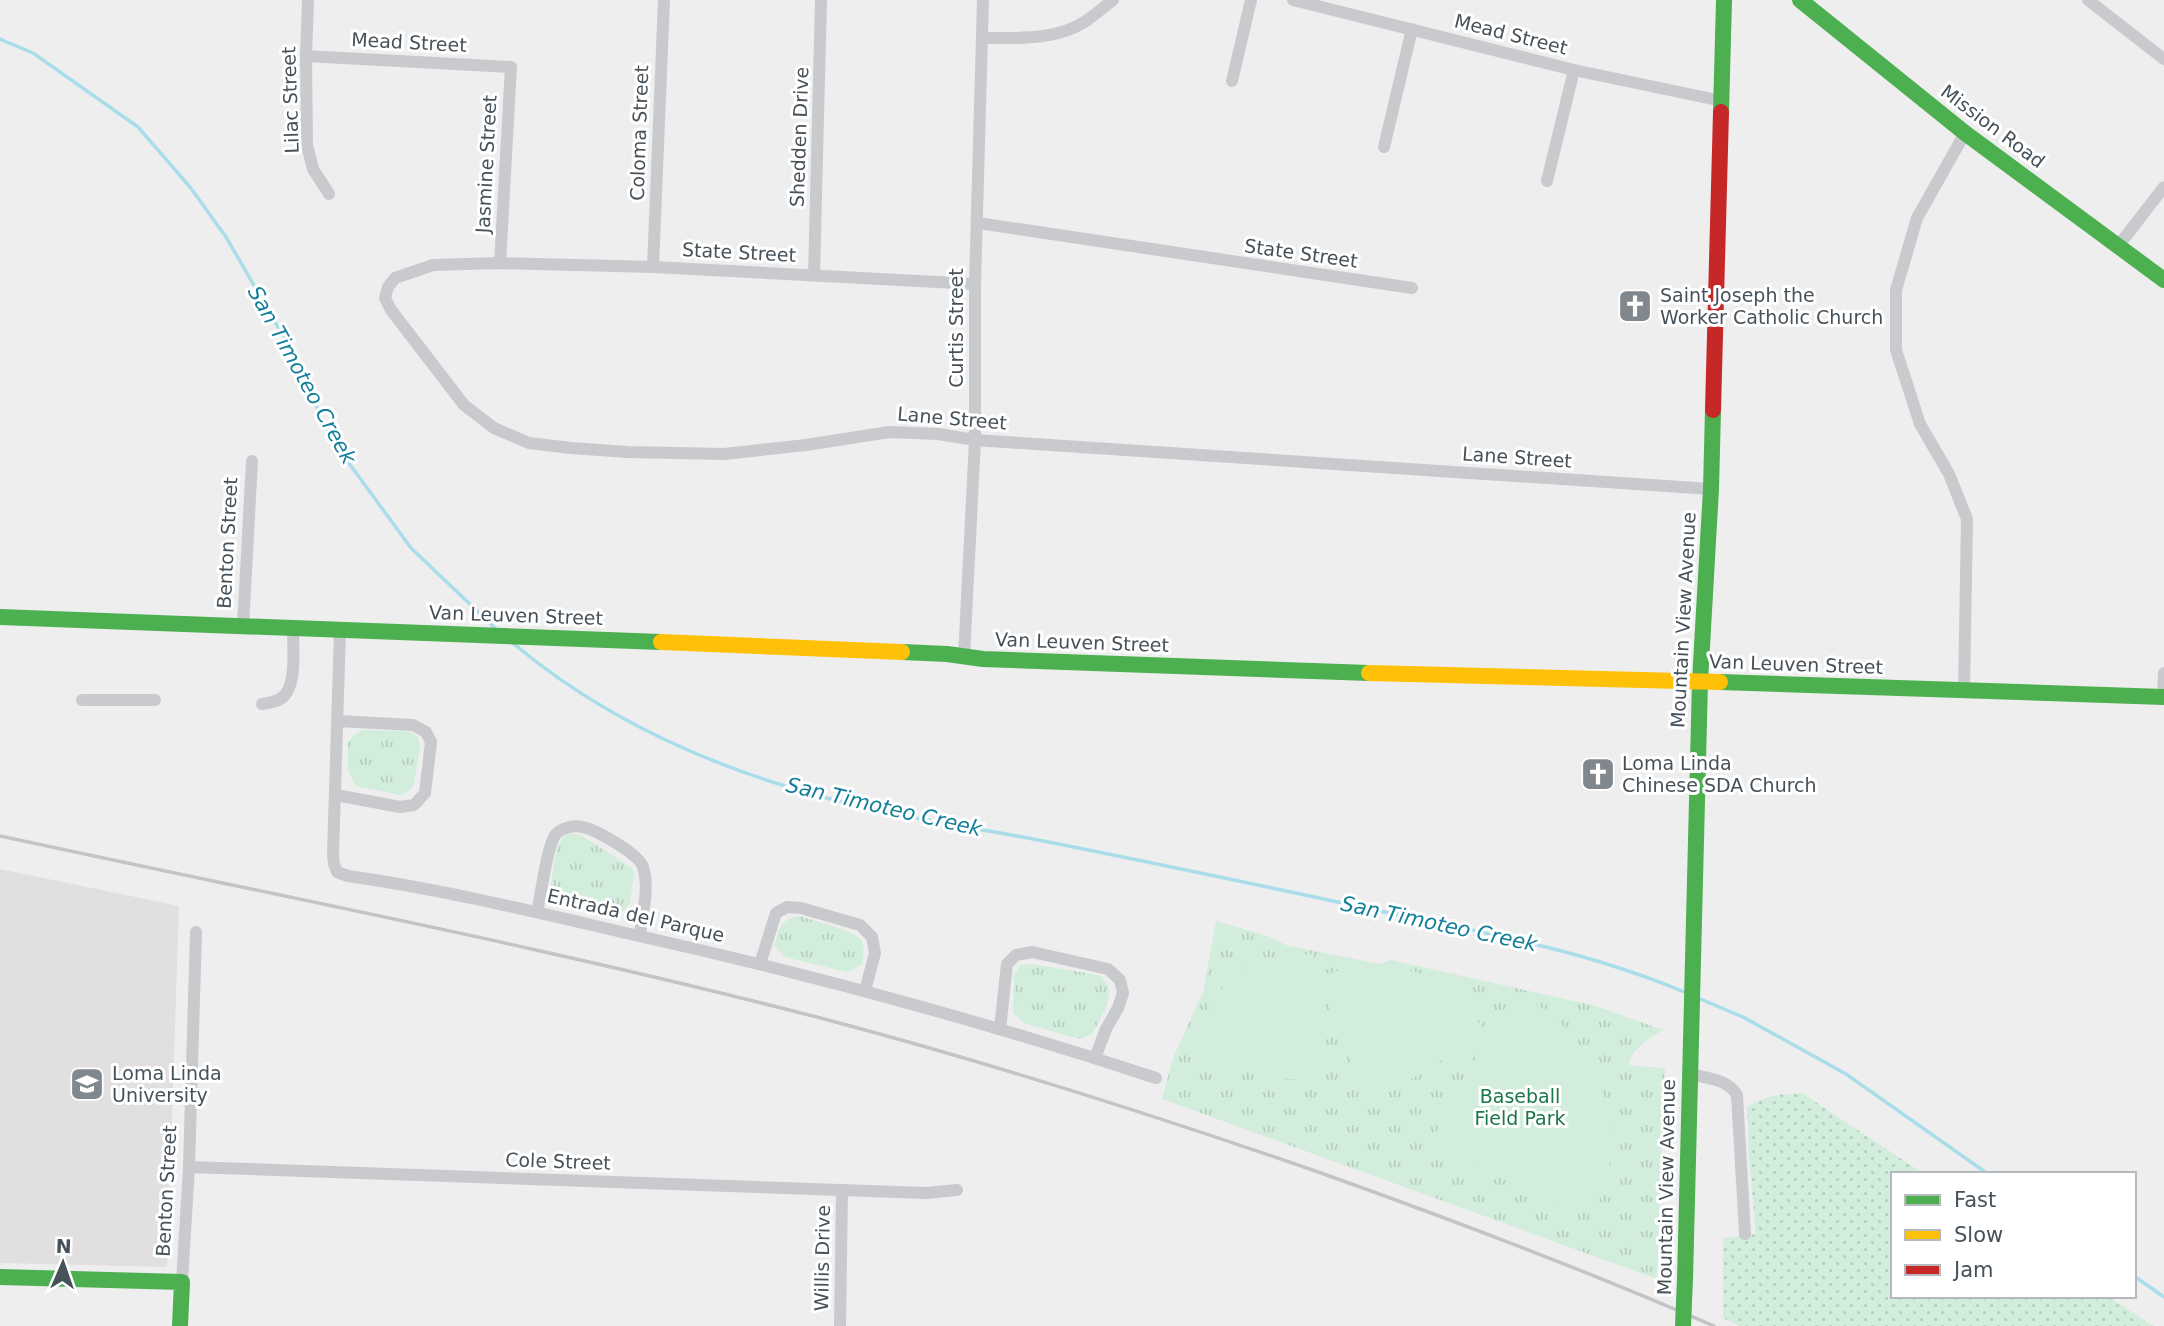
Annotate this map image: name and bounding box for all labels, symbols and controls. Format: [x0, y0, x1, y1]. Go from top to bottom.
street label: Mead Street [1452, 9, 1570, 59]
street label: Mead Street [351, 28, 467, 56]
street label: Lilac Street [277, 46, 303, 154]
street label: Coloma Street [626, 65, 652, 201]
street label: Shedden Drive [786, 66, 812, 208]
street label: Mission Road [1937, 80, 2049, 172]
street label: Jasmine Street [471, 94, 501, 235]
street label: State Street [1243, 234, 1359, 272]
street label: State Street [681, 238, 797, 266]
street label: Curtis Street [945, 268, 967, 388]
water label: San Timoteo Creek [243, 282, 361, 469]
place label: Saint Joseph the Worker Catholic Church [1660, 284, 1883, 328]
church icon: Saint Joseph the Worker Catholic Church [1616, 287, 1654, 325]
street label: Lane Street [896, 402, 1008, 434]
street label: Lane Street [1461, 442, 1573, 472]
street label: Benton Street [213, 477, 241, 609]
street label: Mountain View Avenue [1666, 511, 1700, 729]
street label: Van Leuven Street [429, 601, 603, 629]
street label: Van Leuven Street [995, 628, 1169, 656]
street label: Van Leuven Street [1709, 650, 1883, 678]
place label: Loma Linda Chinese SDA Church [1622, 752, 1817, 796]
church icon: Loma Linda Chinese SDA Church [1579, 755, 1617, 793]
water label: San Timoteo Creek [784, 773, 985, 841]
street label: Entrada del Parque [545, 884, 727, 946]
water label: San Timoteo Creek [1339, 891, 1540, 957]
place label: Loma Linda University [112, 1062, 222, 1106]
school or university icon: Loma Linda University [68, 1065, 106, 1103]
street label: Mountain View Avenue [1653, 1079, 1679, 1295]
park label: Baseball Field Park [1475, 1085, 1565, 1129]
street label: Benton Street [152, 1125, 180, 1257]
street label: Cole Street [505, 1148, 611, 1174]
legend [1891, 1172, 2136, 1298]
text: Fast [1954, 1188, 1996, 1212]
street label: Willis Drive [810, 1205, 834, 1311]
text: Slow [1954, 1223, 2003, 1247]
north arrow [28, 1228, 98, 1298]
text: N [55, 1235, 72, 1257]
text: Jam [1952, 1258, 1994, 1282]

